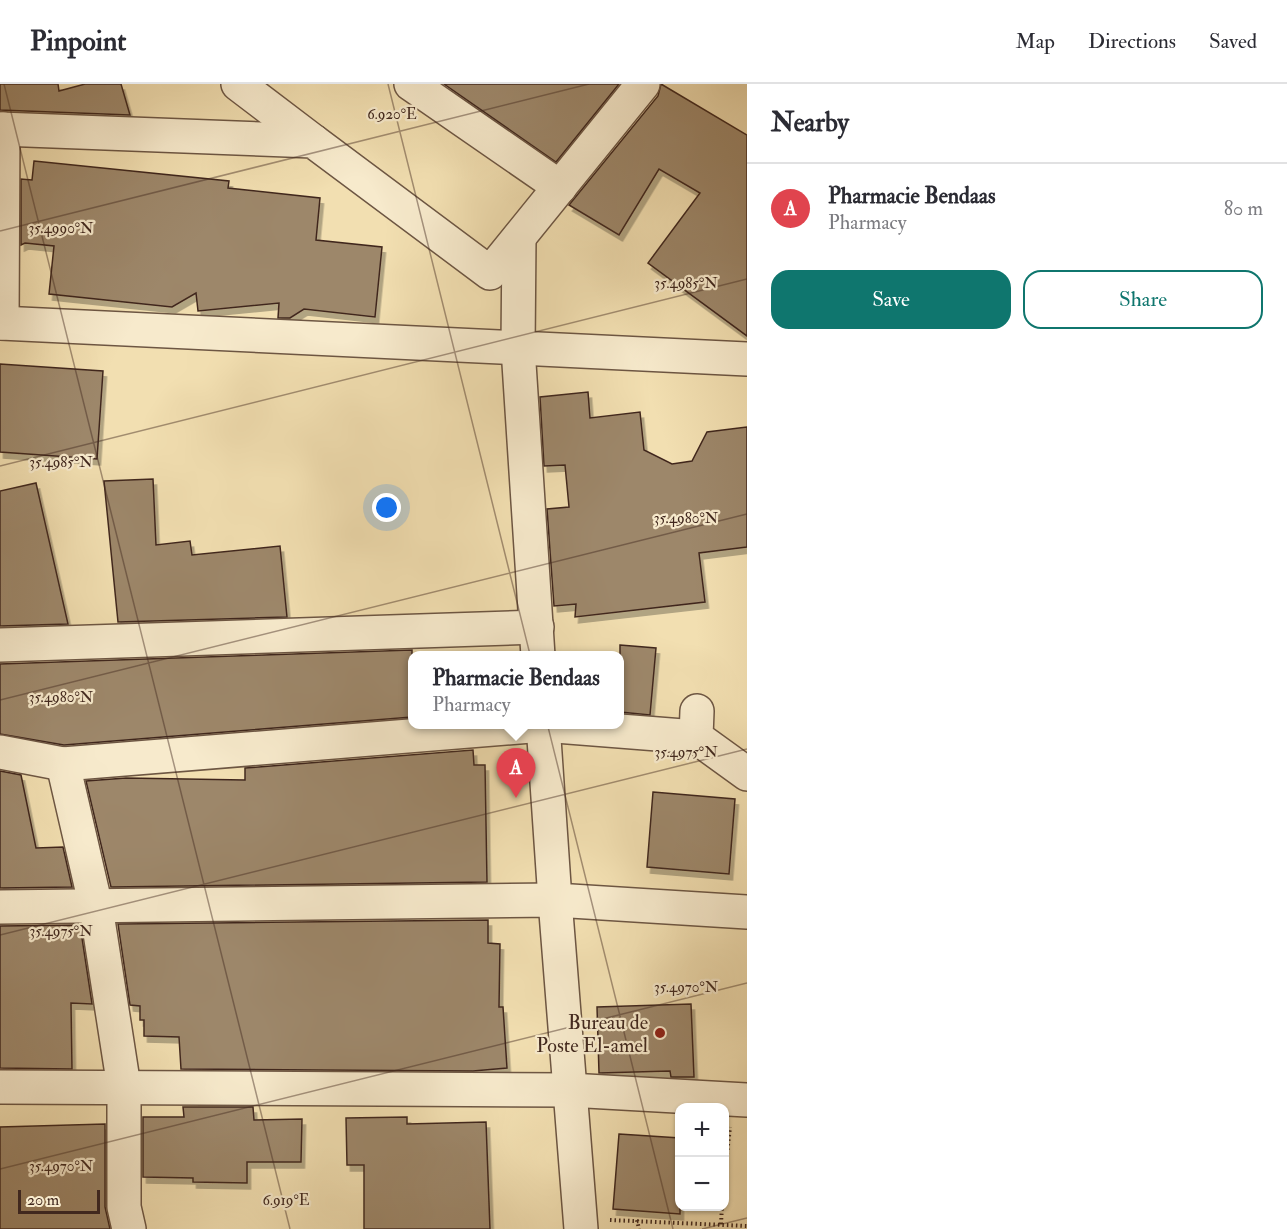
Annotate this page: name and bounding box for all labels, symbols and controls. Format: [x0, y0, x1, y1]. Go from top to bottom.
text: Pinpoint [30, 24, 126, 59]
text: Map [1015, 28, 1055, 55]
text: Directions [1088, 28, 1176, 55]
text: Saved [1209, 28, 1257, 55]
text: 6.920°E [367, 105, 417, 124]
text: Nearby [771, 107, 849, 139]
text: Pharmacie Bendaas [828, 182, 996, 210]
text: A [784, 196, 797, 221]
text: 80 m [1224, 196, 1263, 221]
text: Pharmacy [828, 210, 906, 235]
text: 35.4990°N [28, 219, 94, 238]
button: Save [771, 270, 1011, 329]
button: Share [1023, 270, 1263, 329]
text: 35.4985°N [654, 274, 718, 293]
text: 35.4985°N [29, 453, 93, 472]
your location [372, 493, 401, 522]
text: 35.4980°N [654, 509, 719, 528]
popup [408, 651, 624, 729]
text: Pharmacie Bendaas [432, 664, 600, 692]
text: 35.4980°N [29, 688, 94, 707]
text: Pharmacy [432, 692, 511, 717]
text: 35.4975°N [654, 743, 718, 762]
pin: A [496, 748, 536, 798]
text: 35.4975°N [29, 922, 93, 941]
text: 35.4970°N [654, 978, 719, 997]
place label: Bureau de Poste El-amel [536, 1010, 648, 1058]
marker: Bureau de Poste El-amel [653, 1026, 667, 1040]
map controls [675, 1103, 729, 1211]
button: + [675, 1103, 729, 1157]
text: 35.4970°N [29, 1157, 94, 1176]
button: − [675, 1157, 729, 1211]
scale bar [18, 1187, 100, 1214]
text: 20 m [27, 1190, 59, 1210]
text: 6.919°E [262, 1191, 310, 1210]

